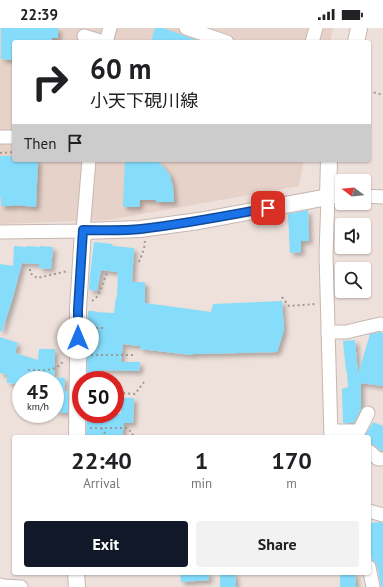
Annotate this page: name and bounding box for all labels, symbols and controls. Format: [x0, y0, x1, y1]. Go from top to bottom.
text: 22:39 [20, 5, 58, 24]
text: 60 m [90, 50, 151, 87]
icon: right [24, 56, 76, 108]
text: 小天下硯川線 [90, 89, 198, 112]
icon: arrive [64, 132, 86, 154]
text: Then [24, 134, 56, 153]
north arrow [335, 174, 371, 210]
map controls [335, 174, 371, 298]
pin [251, 191, 285, 225]
icon: arrive [257, 197, 279, 219]
button: sound [335, 218, 371, 254]
button: search [335, 262, 371, 298]
position arrow [57, 317, 99, 359]
speed limit sign: 50 [72, 371, 124, 423]
text: 45 [27, 379, 49, 405]
text: km/h [27, 400, 49, 413]
text: 22:40 [71, 445, 132, 476]
text: 1 [195, 445, 208, 476]
text: 170 [271, 445, 312, 476]
text: Arrival [83, 475, 120, 492]
text: min [191, 475, 212, 492]
text: m [286, 475, 297, 492]
button: Exit [24, 521, 188, 567]
button: Share [196, 521, 359, 567]

